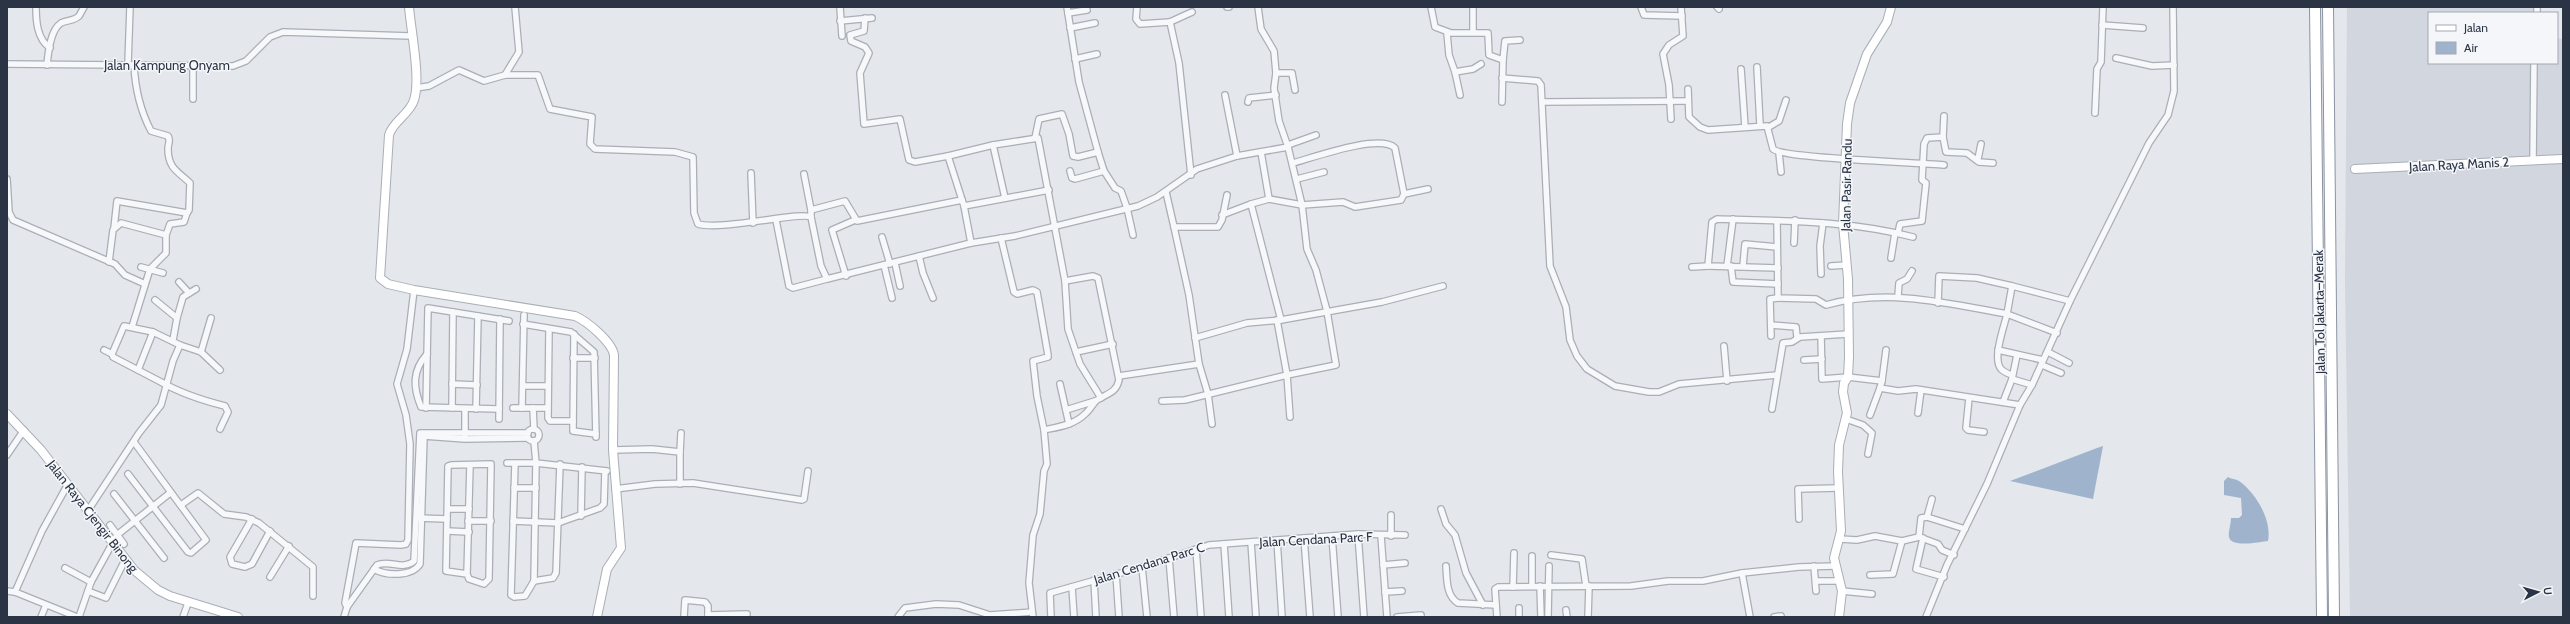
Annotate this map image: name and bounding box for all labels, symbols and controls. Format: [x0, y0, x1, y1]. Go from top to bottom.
legend [2428, 12, 2558, 64]
text: Jalan [2463, 20, 2488, 35]
text: Air [2464, 40, 2478, 55]
street label: Jalan Kampung Onyam [103, 57, 230, 73]
street label: Jalan Pasir Randu [1837, 138, 1855, 233]
street label: Jalan Raya Manis 2 [2408, 153, 2510, 175]
street label: Jalan Tol Jakarta–Merak [2310, 250, 2328, 375]
street label: Jalan Raya Cjengir Binong [43, 456, 142, 577]
street label: Jalan Cendana Parc F [1258, 528, 1373, 550]
street label: Jalan Cendana Parc C [1091, 539, 1206, 588]
north arrow [2518, 572, 2558, 612]
text: U [2541, 586, 2555, 596]

